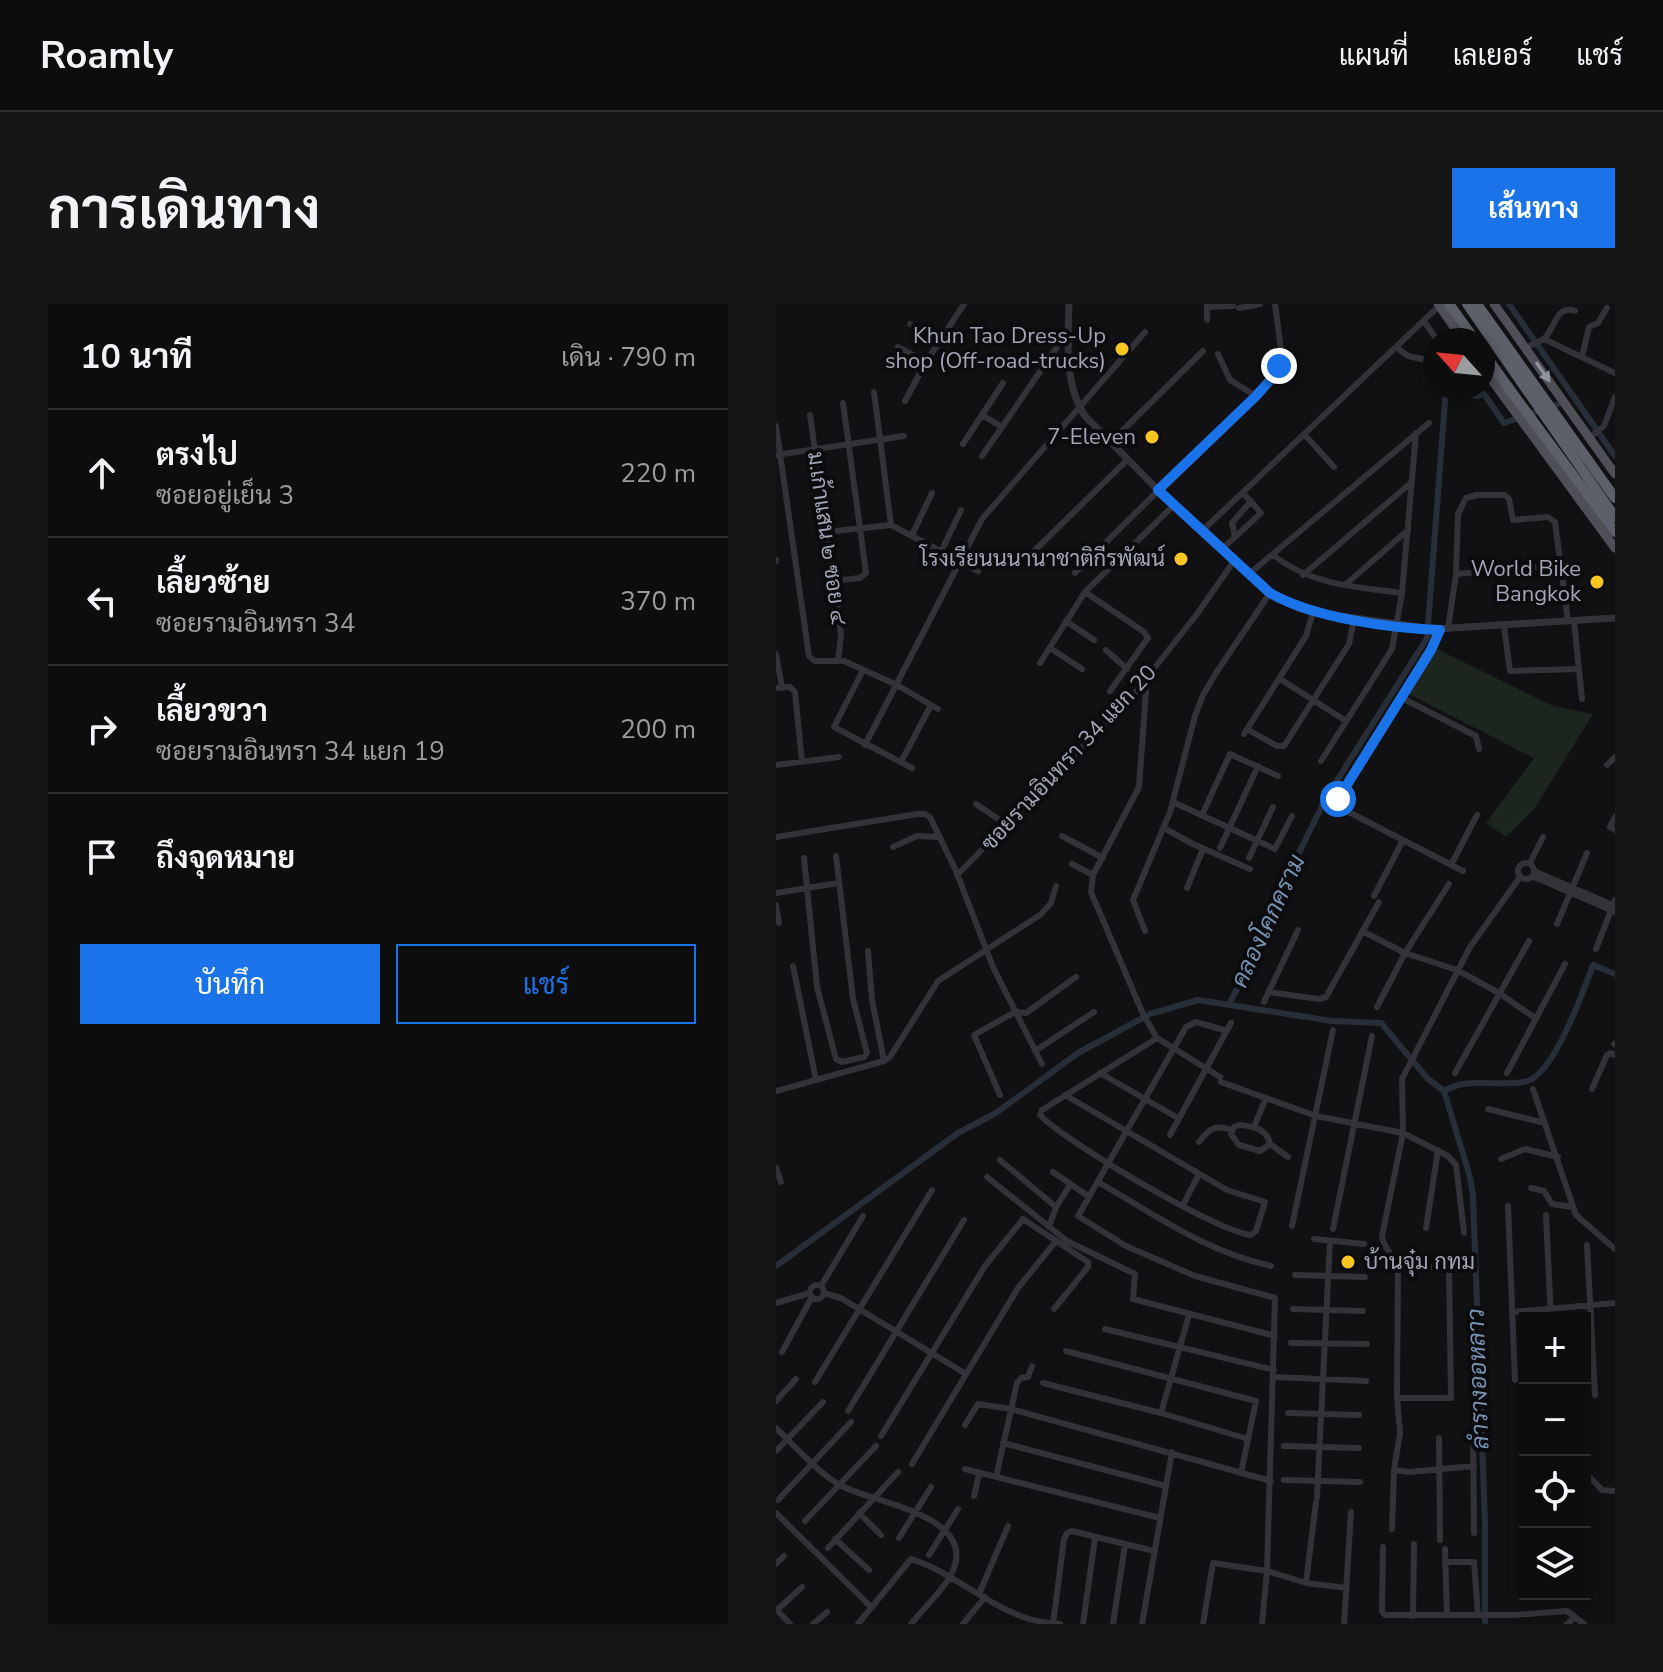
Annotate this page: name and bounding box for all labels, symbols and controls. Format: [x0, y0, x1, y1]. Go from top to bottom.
text: Roamly [40, 30, 173, 81]
text: แผนที่ [1339, 37, 1409, 75]
text: เลเยอร์ [1453, 37, 1532, 75]
text: แชร์ [1576, 37, 1623, 75]
button: เส้นทาง [1452, 168, 1615, 248]
text: การเดินทาง [48, 171, 320, 248]
place label: Khun Tao Dress-Up shop (Off-road-trucks) [885, 321, 1106, 376]
north arrow [1423, 328, 1495, 400]
text: 10 นาที [80, 334, 192, 380]
text: เดิน · 790 m [561, 340, 696, 375]
marker: Khun Tao Dress-Up shop (Off-road-trucks) [1113, 340, 1131, 358]
route end [1261, 348, 1297, 384]
one-way arrow [1535, 362, 1550, 383]
place label: 7-Eleven [1047, 422, 1136, 452]
marker: 7-Eleven [1143, 428, 1161, 446]
text: ตรงไป [156, 435, 238, 476]
street label: ม.เก้าแสน ๒ ซอย ๔ [800, 450, 854, 627]
icon: ahead [80, 451, 124, 495]
text: 220 m [620, 456, 696, 491]
text: ซอยอยู่เย็น 3 [156, 478, 294, 513]
place label: โรงเรียนนนานาชาติกีรพัฒน์ [919, 544, 1165, 574]
marker: โรงเรียนนนานาชาติกีรพัฒน์ [1172, 550, 1190, 568]
place label: World Bike Bangkok [1471, 554, 1582, 609]
text: เลี้ยวซ้าย [156, 563, 270, 604]
marker: World Bike Bangkok [1588, 573, 1606, 591]
icon: left [80, 579, 124, 623]
text: 370 m [620, 584, 696, 619]
text: ซอยรามอินทรา 34 [156, 606, 355, 641]
street label: ซอยรามอินทรา 34 แยก 20 [975, 658, 1163, 858]
text: เลี้ยวขวา [156, 691, 268, 732]
icon: right [80, 707, 124, 751]
text: 200 m [620, 712, 696, 747]
text: ซอยรามอินทรา 34 แยก 19 [156, 734, 445, 769]
route start [1320, 781, 1356, 817]
icon: arrive [80, 835, 124, 879]
text: ถึงจุดหมาย [156, 838, 295, 879]
water label: คลองโคกคราม [1223, 849, 1313, 993]
button: บันทึก [80, 944, 380, 1024]
button: แชร์ [396, 944, 696, 1024]
place label: บ้านจุ๋ม กทม [1364, 1247, 1475, 1277]
marker: บ้านจุ๋ม กทม [1339, 1253, 1357, 1271]
water label: ลำรางออหลาว [1460, 1308, 1496, 1450]
map controls [1519, 1312, 1591, 1600]
button: + [1519, 1312, 1591, 1384]
button: − [1519, 1384, 1591, 1456]
button: locate [1519, 1456, 1591, 1528]
button: layers [1519, 1528, 1591, 1600]

